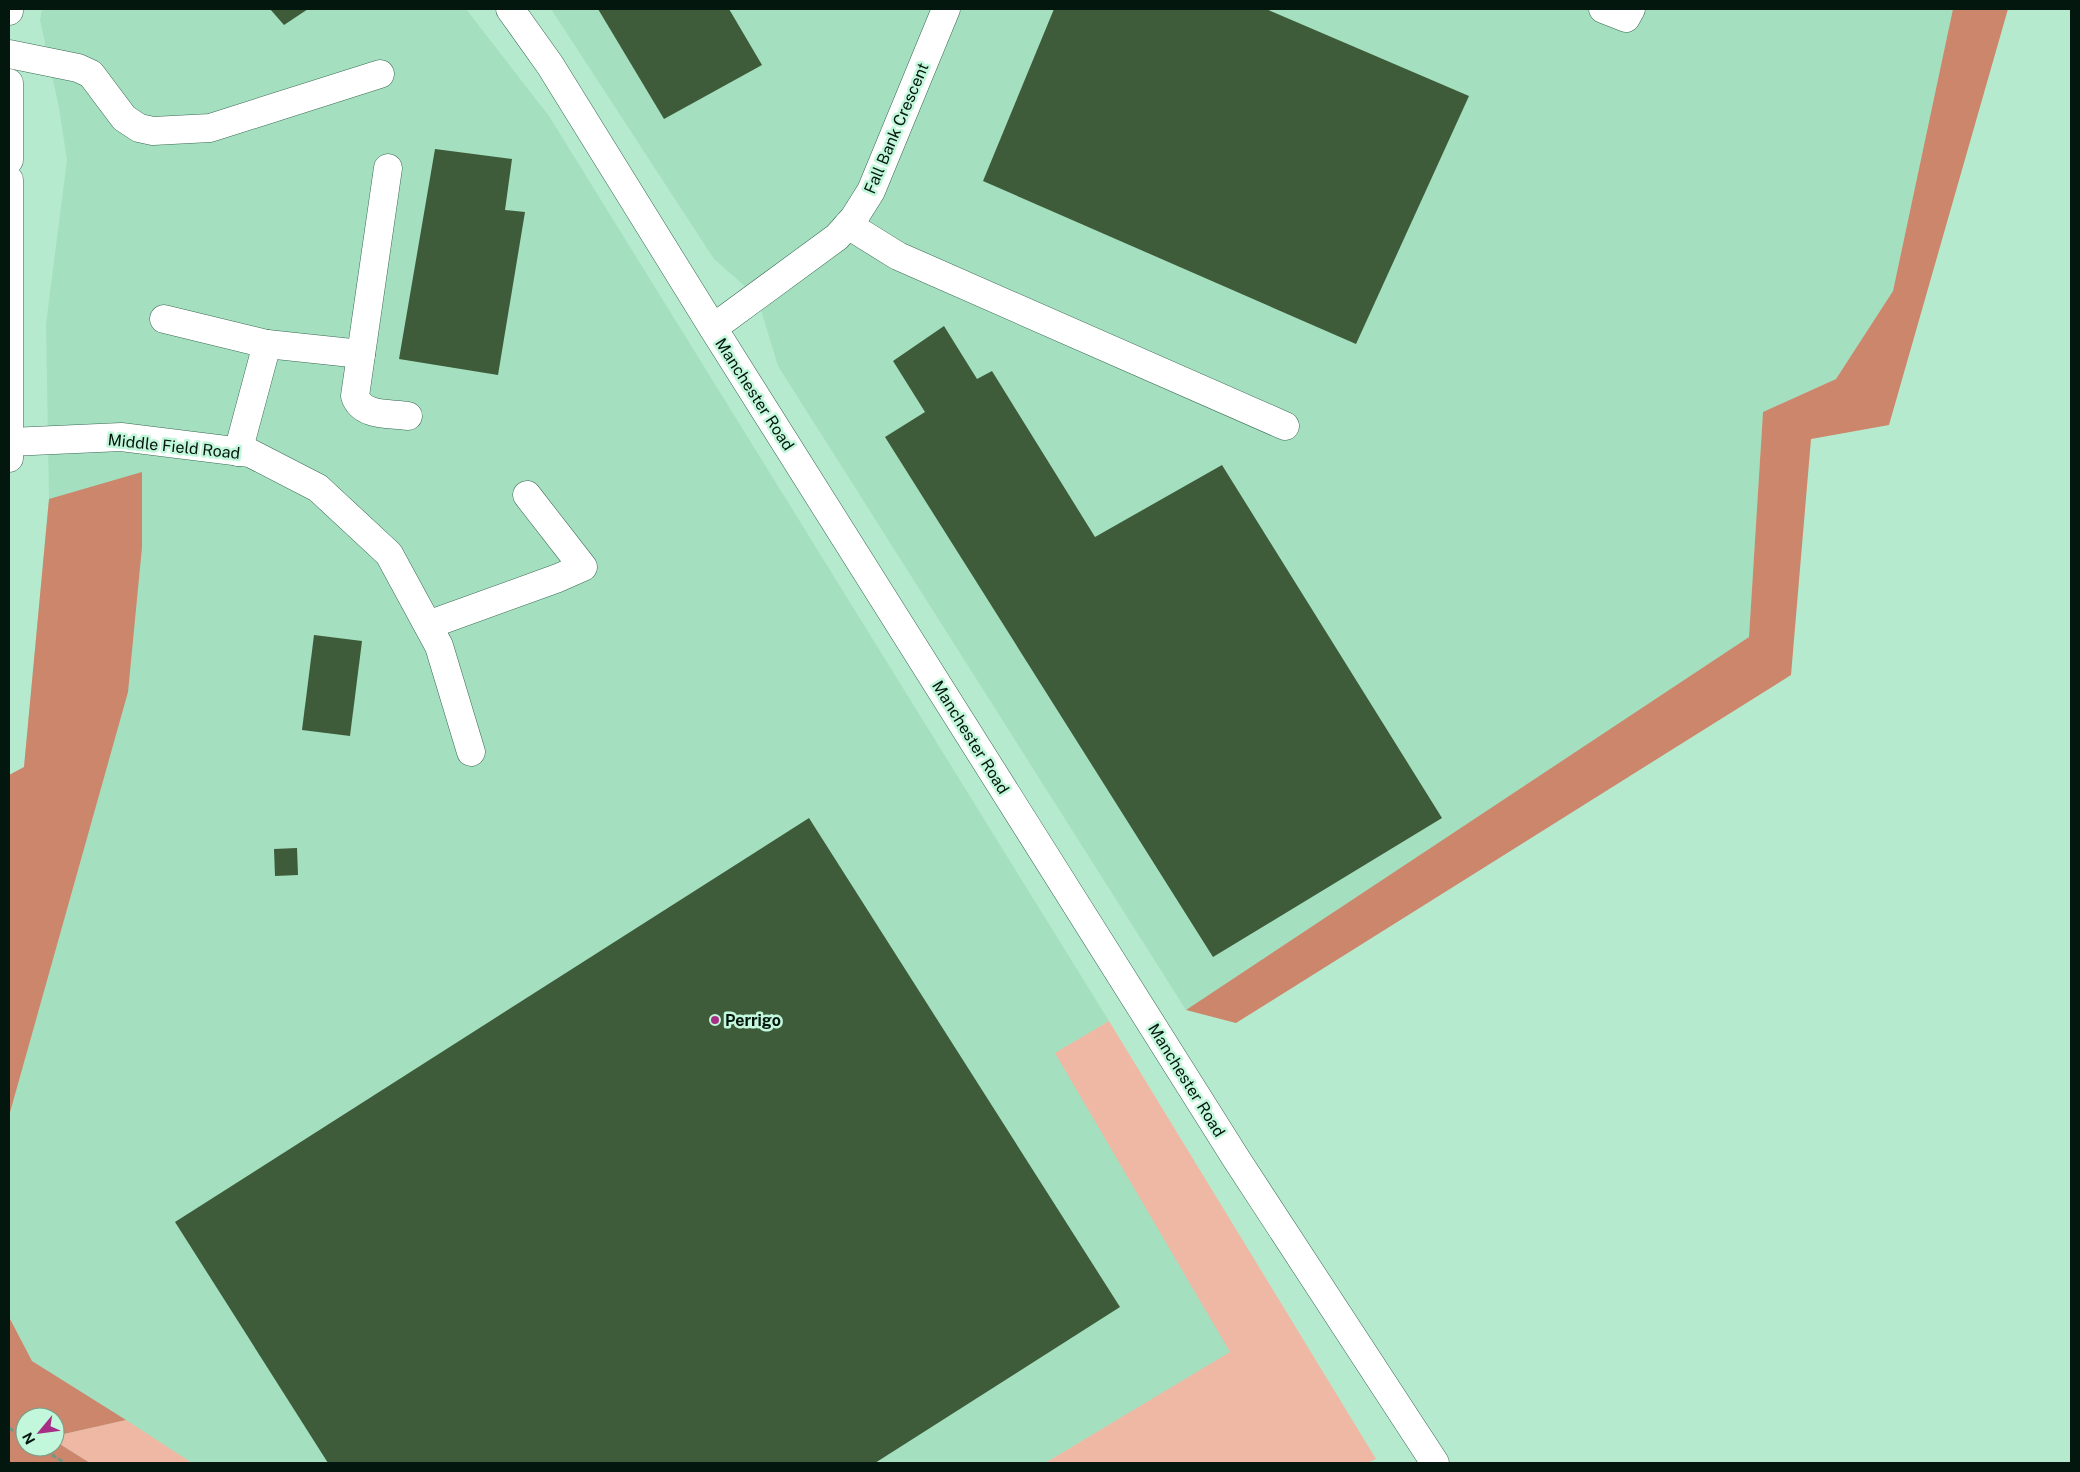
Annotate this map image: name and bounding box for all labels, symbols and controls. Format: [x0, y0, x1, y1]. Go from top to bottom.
street label: Fall Bank Crescent [860, 60, 933, 196]
street label: Manchester Road [711, 335, 798, 454]
street label: Middle Field Road [107, 430, 241, 463]
street label: Manchester Road [928, 677, 1013, 797]
place label: Perrigo [725, 1011, 781, 1030]
marker: Perrigo [709, 1014, 721, 1026]
street label: Manchester Road [1144, 1020, 1229, 1140]
north arrow [15, 1407, 65, 1457]
text: N [19, 1430, 38, 1447]

